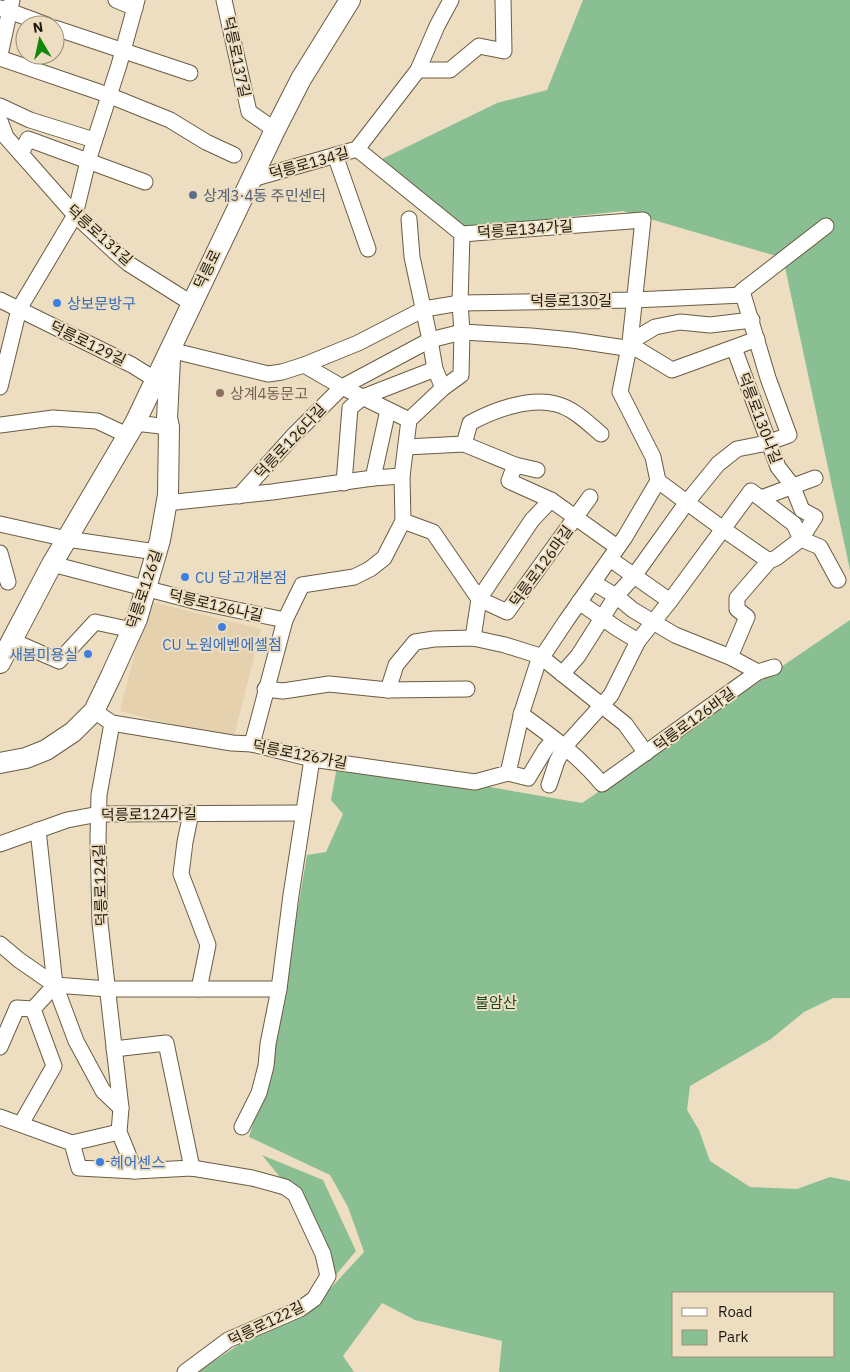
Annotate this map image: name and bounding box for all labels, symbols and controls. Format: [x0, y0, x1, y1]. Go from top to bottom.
north arrow [15, 15, 65, 65]
street label: 덕릉로137길 [219, 15, 255, 99]
text: N [32, 17, 44, 37]
street label: 덕릉로134길 [267, 143, 351, 183]
place label: 상계3·4동 주민센터 [203, 186, 326, 205]
marker: 상계3·4동 주민센터 [187, 189, 199, 201]
street label: 덕릉로131길 [63, 200, 137, 270]
street label: 덕릉로134가길 [476, 216, 574, 242]
street label: 덕릉로 [189, 246, 225, 292]
street label: 덕릉로130길 [530, 291, 612, 310]
place label: 상보문방구 [67, 294, 136, 313]
marker: 상보문방구 [51, 297, 63, 309]
street label: 덕릉로129길 [47, 316, 129, 370]
street label: 덕릉로130나길 [734, 370, 786, 466]
place label: 상계4동문고 [230, 384, 308, 403]
marker: 상계4동문고 [214, 387, 226, 399]
street label: 덕릉로126다길 [250, 399, 330, 483]
street label: 덕릉로126마길 [505, 522, 577, 610]
street label: 덕릉로126길 [122, 547, 166, 631]
place label: CU 당고개본점 [195, 568, 287, 587]
marker: CU 당고개본점 [179, 571, 191, 583]
street label: 덕릉로126나길 [167, 585, 265, 625]
marker: CU 노원에벤에셀점 [216, 621, 228, 633]
place label: CU 노원에벤에셀점 [162, 635, 282, 654]
place label: 새봄미용실 [9, 645, 78, 664]
marker: 새봄미용실 [82, 648, 94, 660]
street label: 덕릉로126바길 [650, 683, 738, 755]
street label: 덕릉로126가길 [251, 736, 349, 772]
street label: 덕릉로124가길 [101, 804, 197, 824]
street label: 덕릉로124길 [89, 844, 111, 926]
park label: 불암산 [475, 993, 517, 1012]
place label: 헤어센스 [110, 1153, 165, 1172]
marker: 헤어센스 [94, 1156, 106, 1168]
legend [672, 1292, 835, 1357]
street label: 덕릉로122길 [225, 1296, 307, 1350]
text: Road [718, 1302, 753, 1321]
text: Park [718, 1327, 748, 1346]

